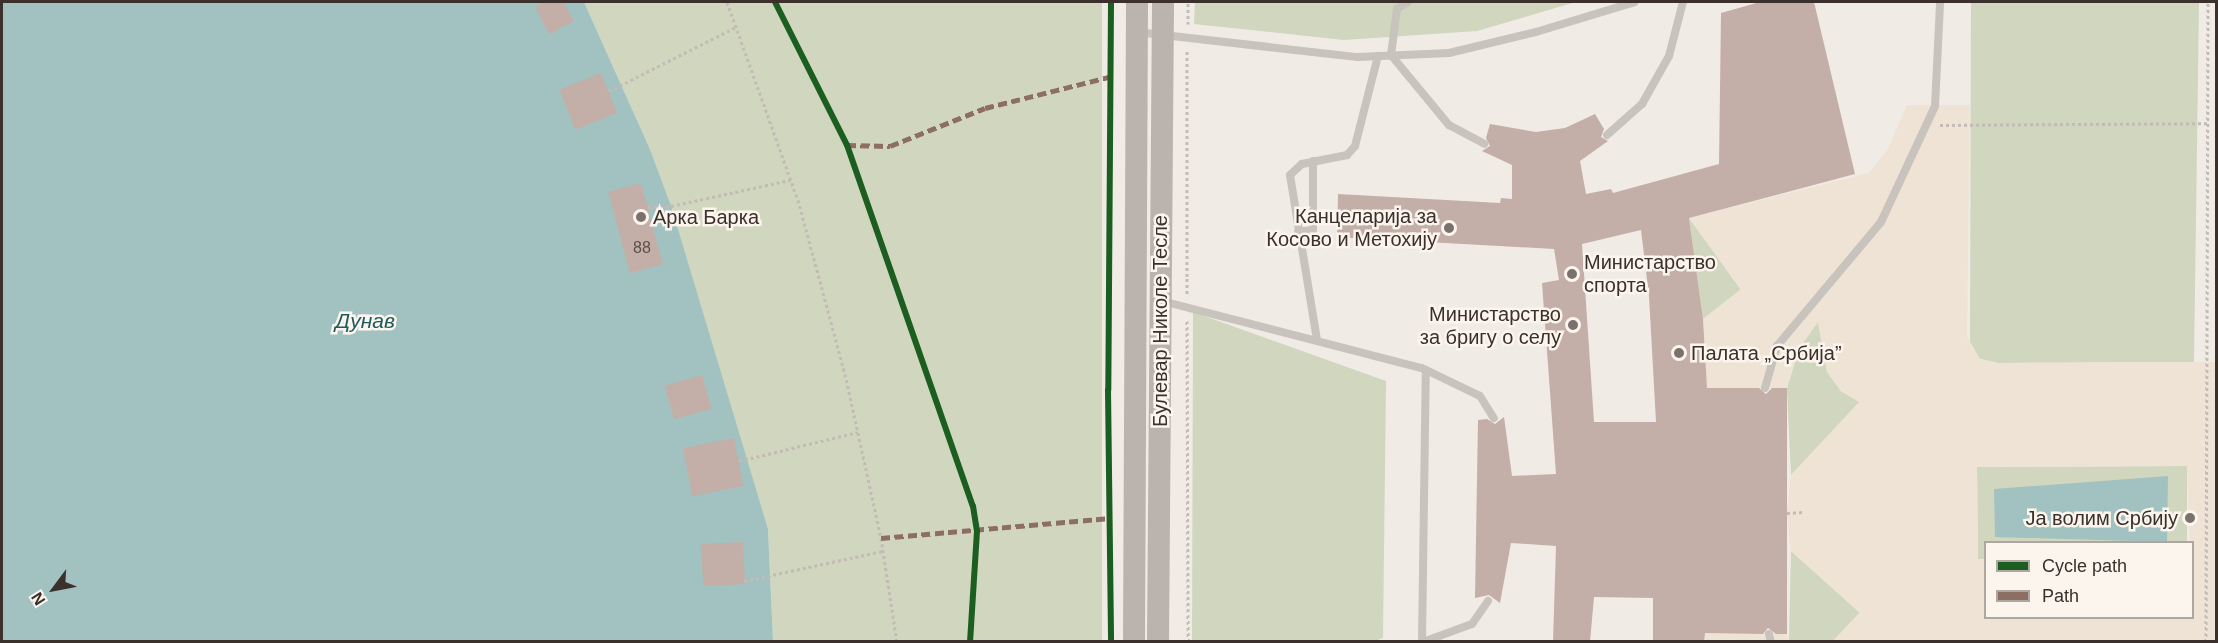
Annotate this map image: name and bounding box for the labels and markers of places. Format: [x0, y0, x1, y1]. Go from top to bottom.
place label: Канцеларија за Косово и Метохију [1266, 204, 1437, 251]
place label: Арка Барка [653, 205, 759, 229]
marker: Арка Барка [634, 210, 648, 224]
marker: Канцеларија за Косово и Метохију [1442, 221, 1456, 235]
place label: Министарство спорта [1584, 250, 1716, 297]
marker: Министарство спорта [1565, 267, 1579, 281]
place label: Министарство за бригу о селу [1420, 302, 1561, 349]
marker: Министарство за бригу о селу [1566, 318, 1580, 332]
place label: Палата „Србија” [1691, 341, 1842, 365]
marker: Палата „Србија” [1672, 346, 1686, 360]
place label: Ја волим Србију [2025, 506, 2178, 530]
marker: Ја волим Србију [2183, 511, 2197, 525]

